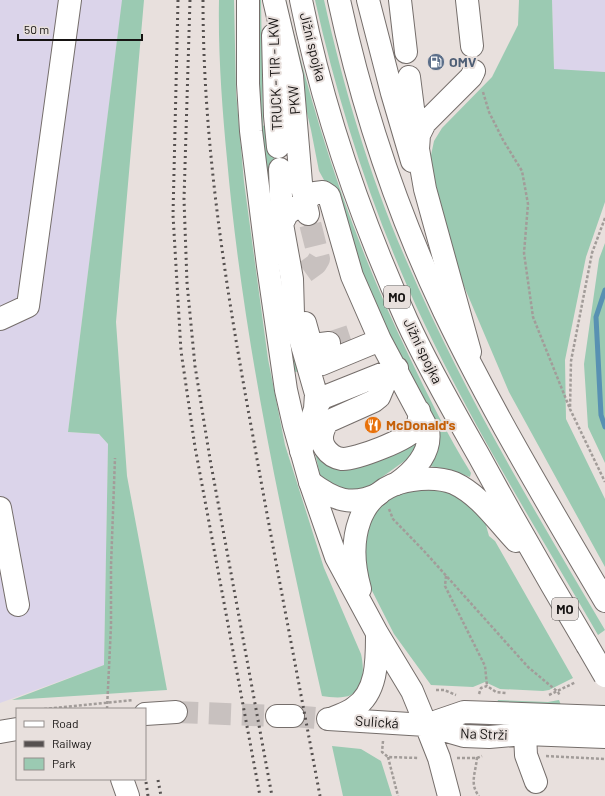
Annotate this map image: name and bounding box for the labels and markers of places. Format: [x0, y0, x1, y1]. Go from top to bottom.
fuel station icon: OMV [426, 52, 446, 72]
place label: OMV [449, 53, 477, 70]
restaurant icon: McDonald's [363, 415, 383, 435]
place label: McDonald's [386, 416, 455, 433]

